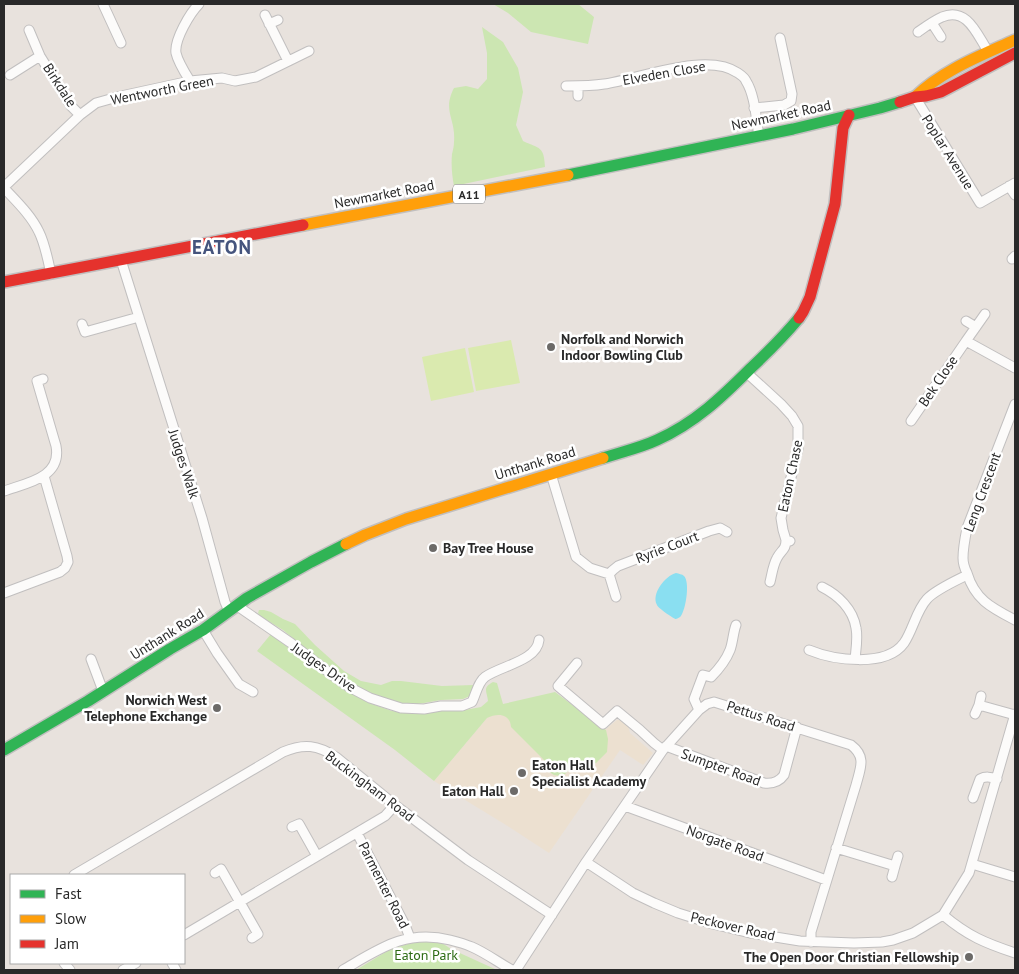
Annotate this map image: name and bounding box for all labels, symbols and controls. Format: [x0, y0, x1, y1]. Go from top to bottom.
street label: Elveden Close [621, 57, 707, 89]
street label: Birkdale [39, 60, 81, 110]
street label: Wentworth Green [109, 71, 215, 109]
street label: Newmarket Road [729, 96, 833, 134]
street label: Poplar Avenue [918, 111, 978, 193]
street label: Newmarket Road [332, 175, 436, 213]
road number: A11 [453, 184, 485, 203]
district label: EATON [192, 235, 252, 259]
place label: Norfolk and Norwich Indoor Bowling Club [561, 330, 684, 364]
marker: Norfolk and Norwich Indoor Bowling Club [545, 341, 557, 353]
street label: Bek Close [914, 352, 962, 410]
street label: Judges Walk [164, 426, 204, 501]
street label: Eaton Chase [774, 438, 806, 514]
street label: Unthank Road [492, 442, 578, 484]
street label: Leng Crescent [959, 449, 1005, 534]
street label: Ryrie Court [633, 527, 701, 567]
place label: Bay Tree House [443, 539, 534, 557]
marker: Bay Tree House [427, 542, 439, 554]
street label: Unthank Road [127, 604, 207, 664]
street label: Judges Drive [287, 638, 360, 696]
place label: Norwich West Telephone Exchange [84, 691, 207, 725]
street label: Pettus Road [725, 697, 797, 735]
marker: Norwich West Telephone Exchange [211, 702, 223, 714]
street label: Sumpter Road [679, 744, 763, 790]
street label: Buckingham Road [322, 747, 418, 825]
place label: Eaton Hall Specialist Academy [532, 756, 647, 790]
marker: Eaton Hall Specialist Academy [516, 767, 528, 779]
place label: Eaton Hall [442, 782, 505, 800]
marker: Eaton Hall [508, 785, 520, 797]
street label: Norgate Road [684, 821, 766, 865]
street label: Parmenter Road [354, 839, 414, 931]
legend [10, 874, 185, 964]
text: Fast [55, 884, 82, 903]
street label: Peckover Road [689, 908, 777, 944]
text: Slow [55, 909, 86, 928]
text: Jam [54, 934, 79, 953]
park label: Eaton Park [394, 946, 458, 964]
place label: The Open Door Christian Fellowship [744, 948, 959, 966]
marker: The Open Door Christian Fellowship [963, 951, 975, 963]

